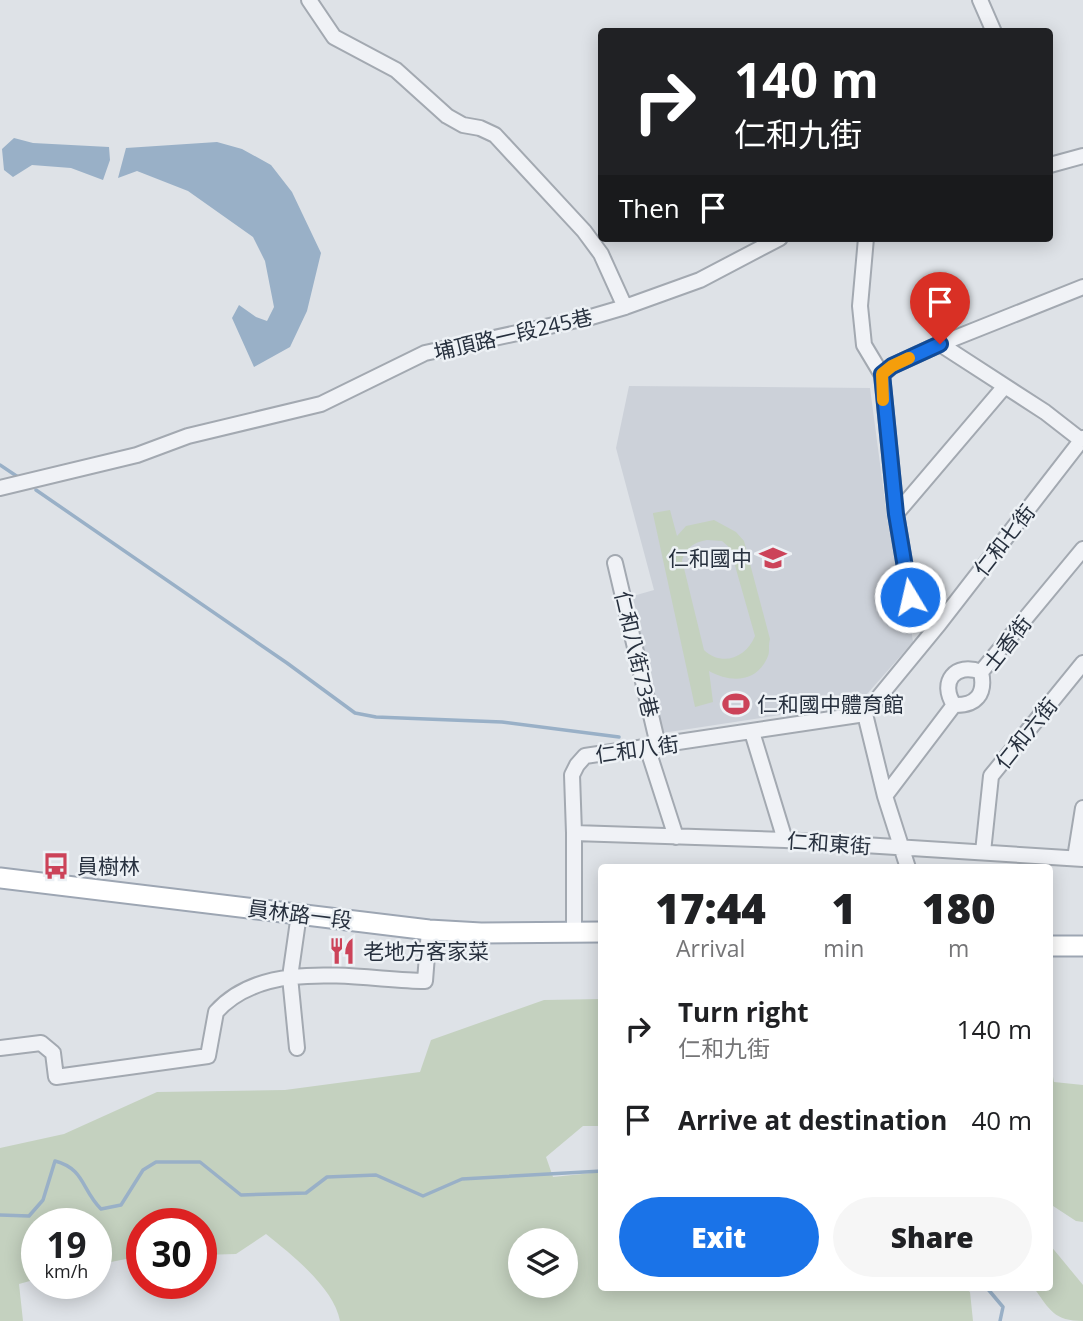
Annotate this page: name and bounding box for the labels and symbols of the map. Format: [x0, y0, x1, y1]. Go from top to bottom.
pin [910, 272, 970, 344]
street label: 埔頂路一段245巷 [431, 302, 595, 366]
street label: 仁和七街 [967, 498, 1041, 582]
school or university icon: 仁和國中 [758, 543, 788, 573]
place label: 仁和國中 [668, 544, 752, 572]
position arrow [873, 560, 947, 634]
street label: 仁和八街73巷 [609, 588, 665, 720]
street label: 士香街 [977, 610, 1037, 676]
sports icon: 仁和國中體育館 [721, 689, 751, 719]
place label: 仁和國中體育館 [757, 690, 904, 718]
street label: 仁和六街 [989, 692, 1063, 774]
street label: 仁和八街 [593, 729, 681, 769]
street label: 仁和東街 [786, 826, 872, 860]
bus stop icon: 員樹林 [41, 851, 71, 881]
place label: 員樹林 [77, 852, 140, 880]
street label: 員林路一段 [246, 894, 354, 934]
restaurant icon: 老地方客家菜 [327, 936, 357, 966]
place label: 老地方客家菜 [363, 937, 489, 965]
speed limit sign: 30 [126, 1208, 217, 1299]

